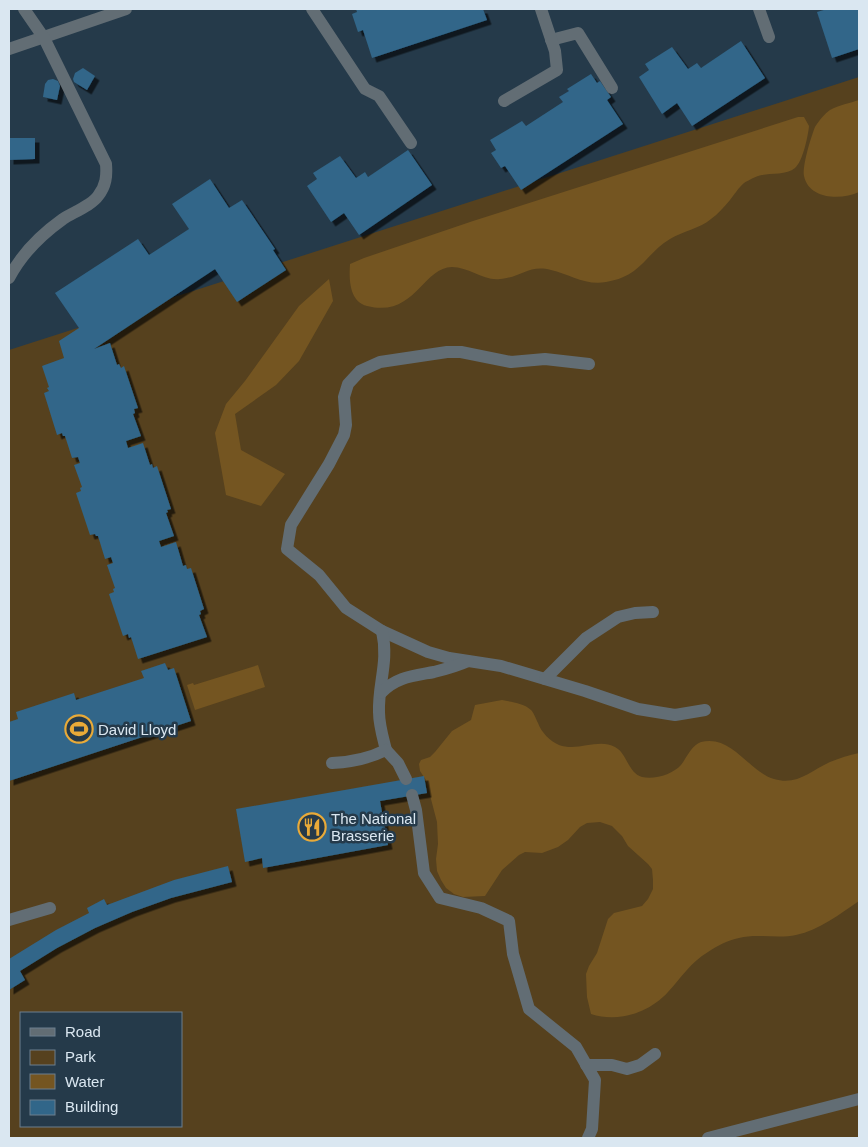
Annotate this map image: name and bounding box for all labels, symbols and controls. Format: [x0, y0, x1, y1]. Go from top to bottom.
sports icon: David Lloyd [64, 714, 94, 744]
place label: David Lloyd [98, 721, 176, 738]
place label: The National Brasserie [331, 810, 416, 844]
restaurant icon: The National Brasserie [297, 812, 327, 842]
legend [20, 1012, 182, 1127]
text: Road [65, 1023, 101, 1040]
text: Park [65, 1048, 96, 1065]
text: Water [65, 1073, 104, 1090]
text: Building [65, 1098, 118, 1115]

